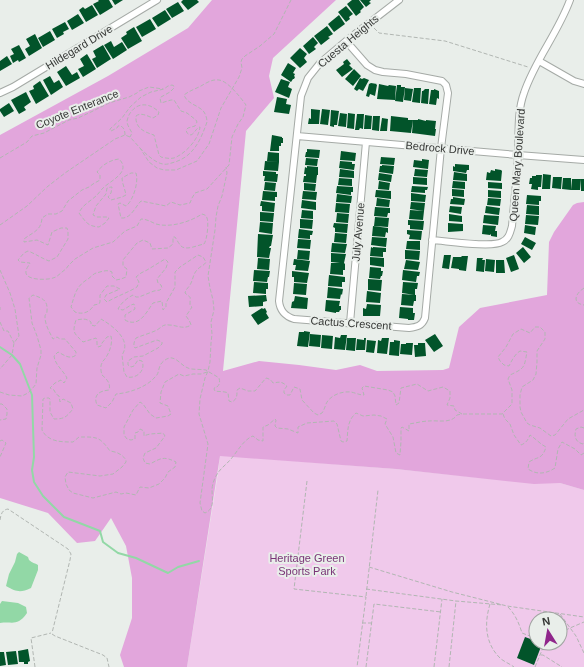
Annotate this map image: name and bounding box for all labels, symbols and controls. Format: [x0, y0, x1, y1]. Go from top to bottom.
street label: Cuesta Heights [315, 12, 381, 70]
street label: Hildegard Drive [43, 22, 115, 72]
street label: Coyote Enterance [34, 87, 120, 131]
street label: Queen Mary Boulevard [507, 108, 527, 222]
street label: Bedrock Drive [405, 139, 475, 157]
street label: July Avenue [349, 202, 367, 262]
street label: Cactus Crescent [310, 314, 392, 332]
park label: Heritage Green Sports Park [269, 552, 345, 577]
north arrow [528, 611, 568, 651]
text: N [541, 615, 551, 628]

